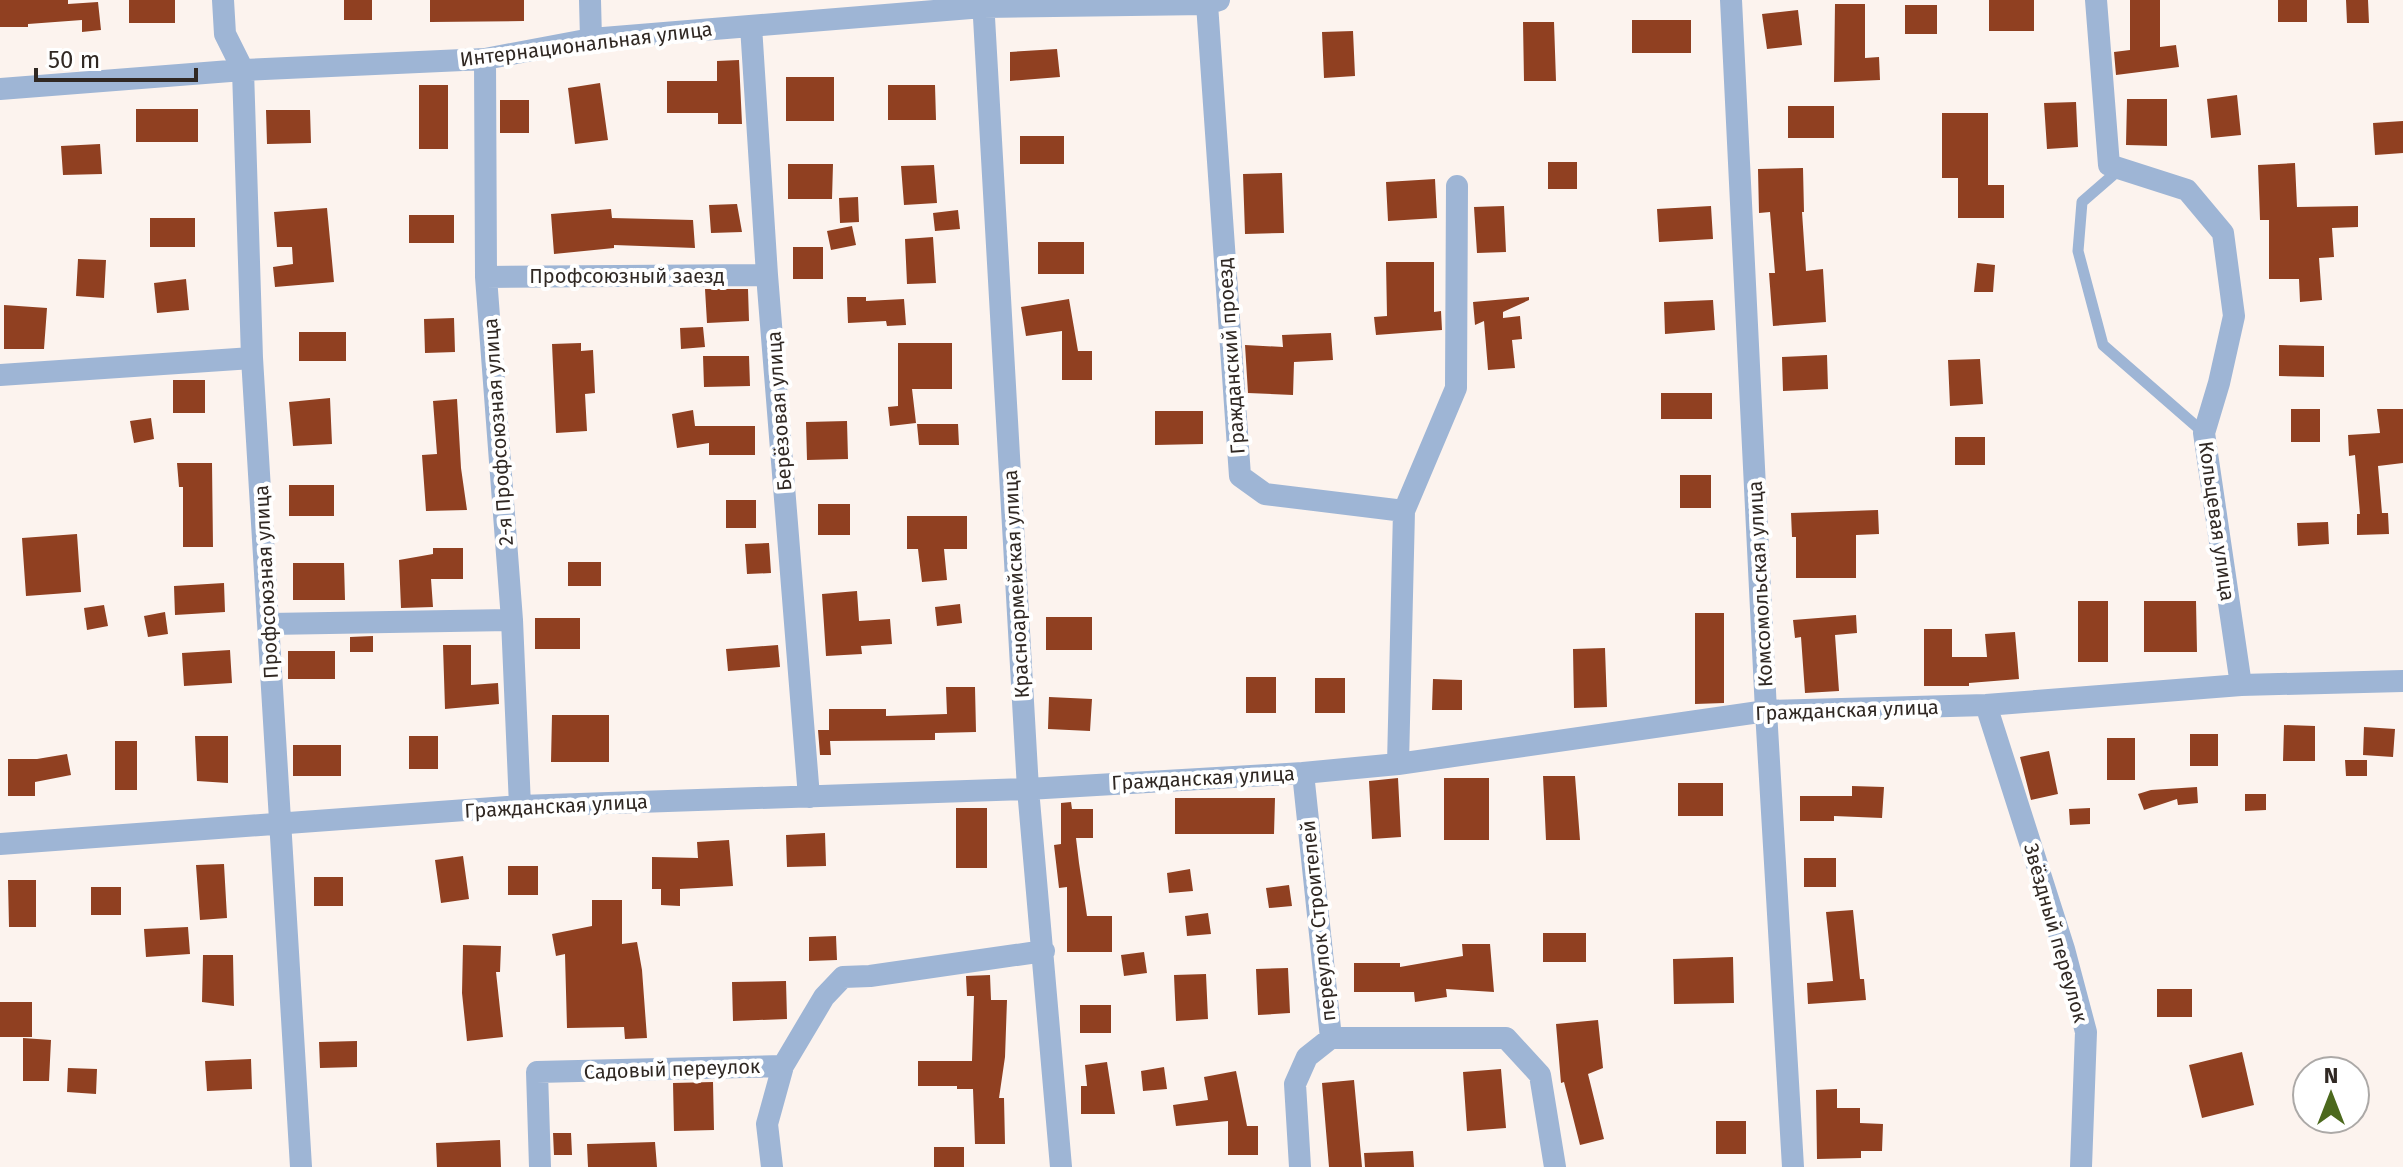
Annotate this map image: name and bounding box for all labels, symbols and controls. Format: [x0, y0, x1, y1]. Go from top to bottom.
street label: Интернациональная улица [458, 17, 714, 71]
scale bar [36, 32, 196, 82]
text: 50 m [48, 46, 100, 74]
street label: Гражданский проезд [1212, 257, 1250, 455]
street label: Профсоюзный заезд [529, 264, 725, 288]
street label: 2-я Профсоюзная улица [478, 317, 518, 547]
street label: Берёзовая улица [761, 330, 797, 492]
street label: Кольцевая улица [2194, 439, 2240, 603]
street label: Красноармейская улица [998, 469, 1034, 699]
street label: Комсомольская улица [1743, 480, 1777, 688]
street label: Профсоюзная улица [249, 484, 283, 680]
street label: Гражданская улица [1755, 695, 1939, 725]
street label: Гражданская улица [1111, 761, 1295, 795]
street label: Гражданская улица [464, 789, 648, 823]
street label: переулок Строителей [1295, 819, 1341, 1023]
street label: Звёздный переулок [2019, 841, 2093, 1026]
street label: Садовый переулок [583, 1054, 761, 1084]
north arrow [2291, 1055, 2371, 1135]
text: N [2324, 1062, 2338, 1089]

